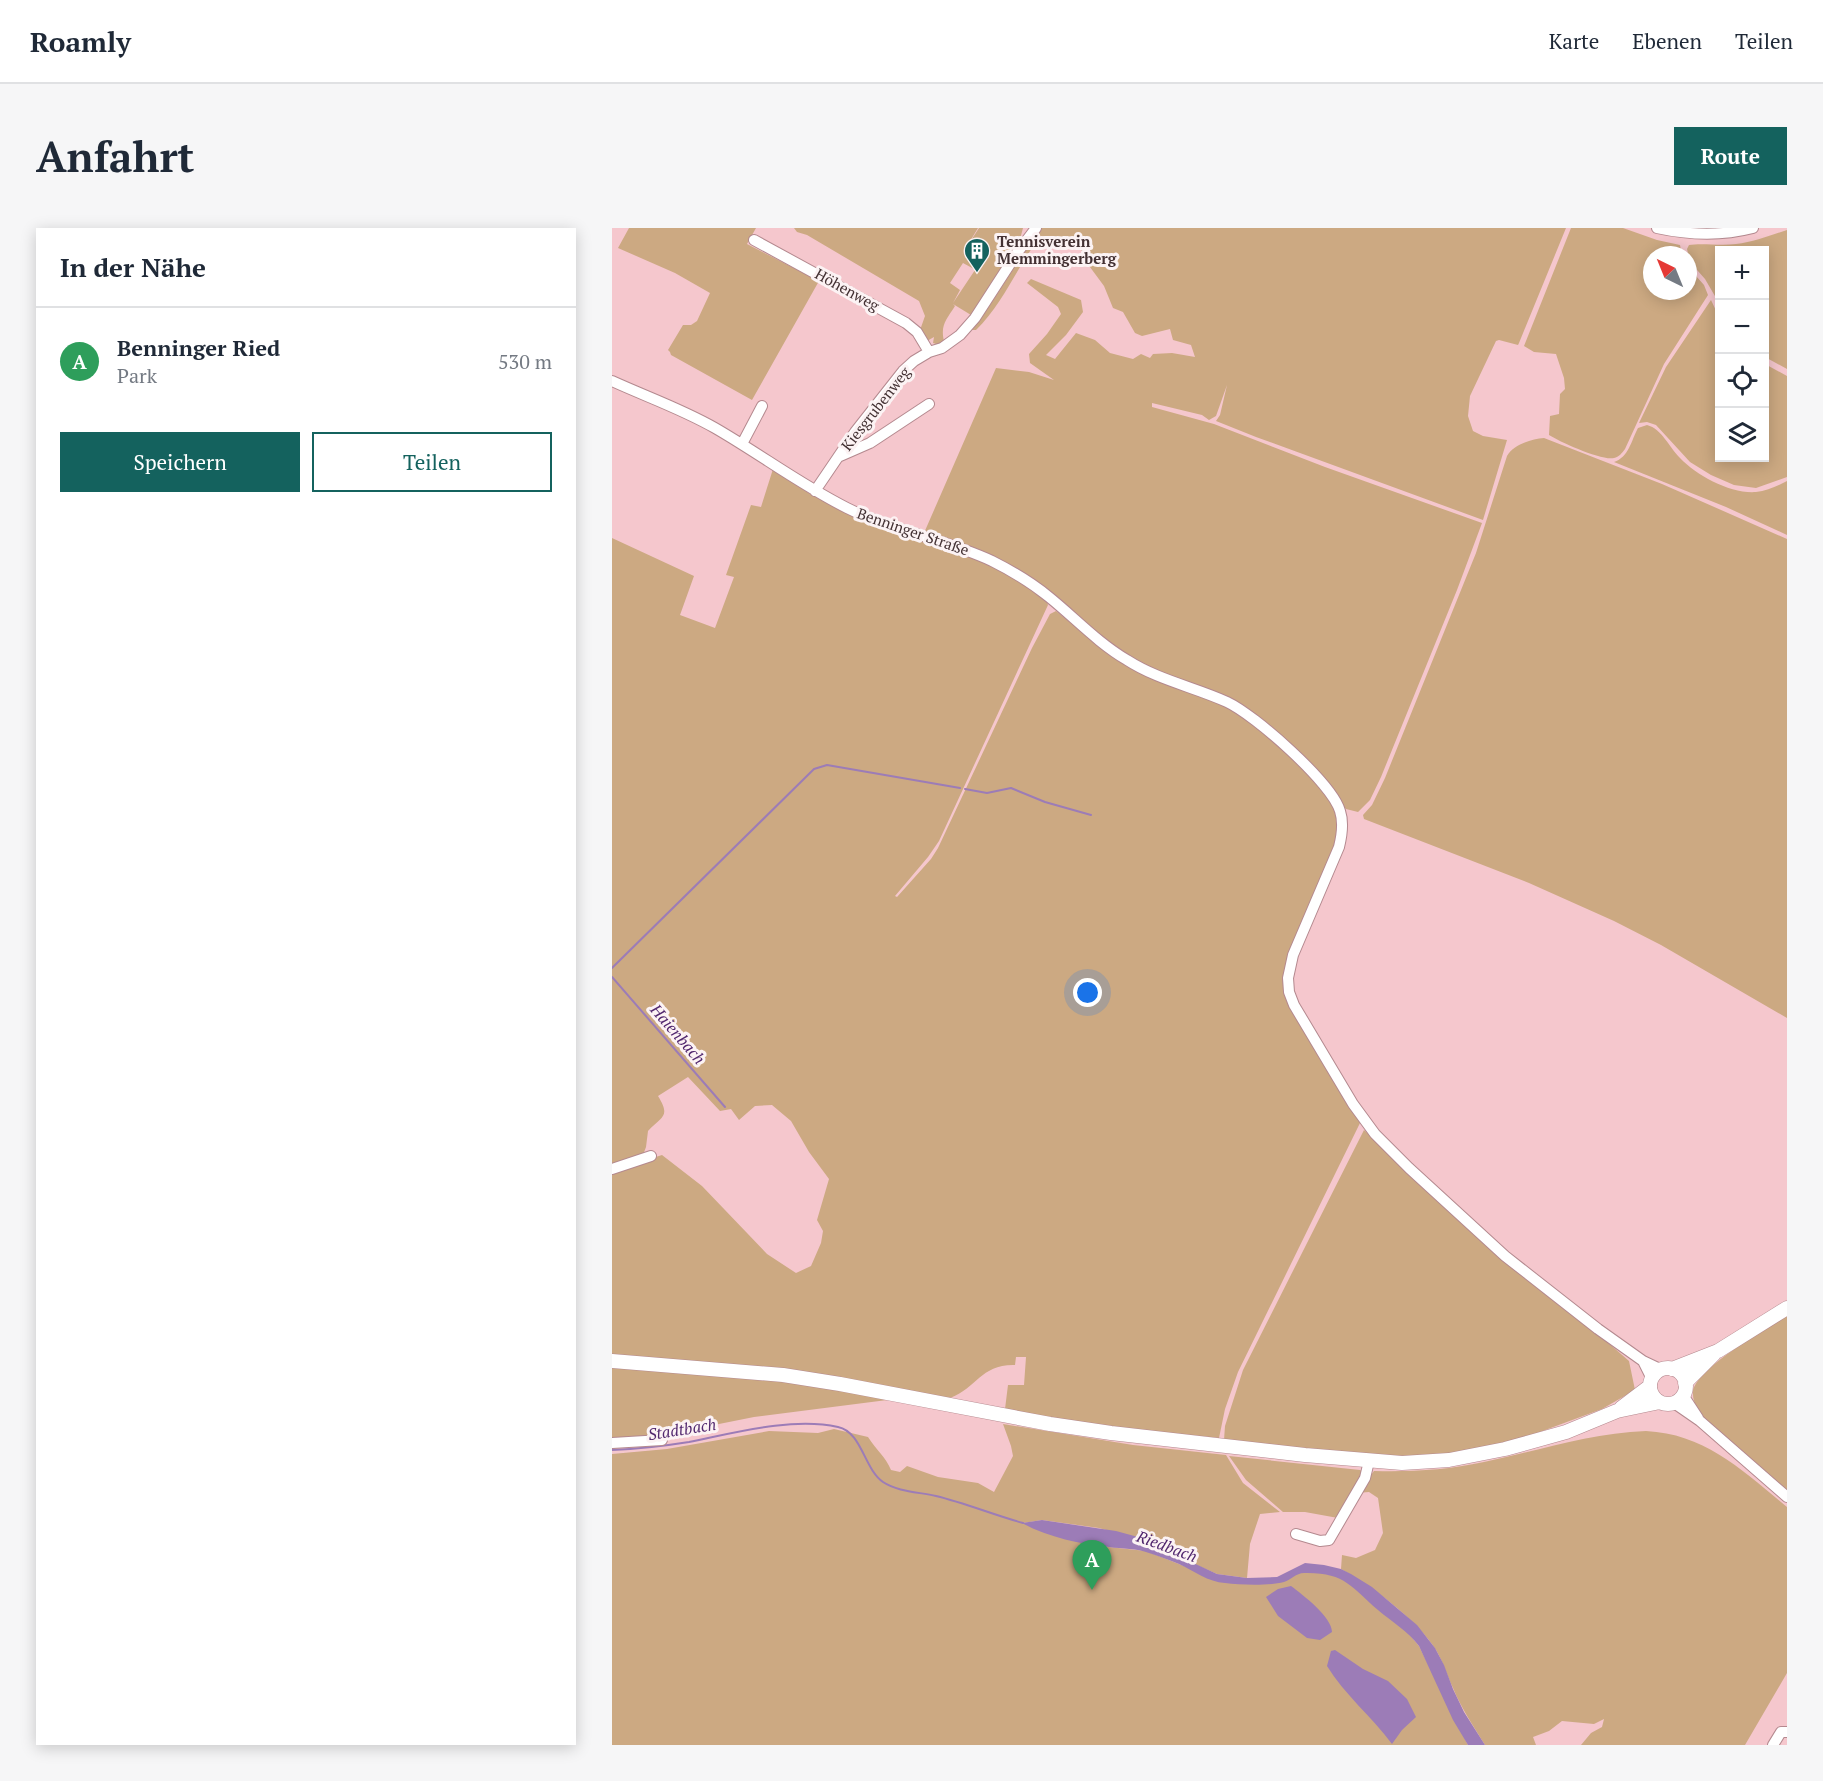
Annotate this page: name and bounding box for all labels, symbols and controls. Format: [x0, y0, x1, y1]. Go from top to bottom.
text: Roamly [30, 23, 131, 60]
text: Karte [1549, 27, 1599, 55]
text: Ebenen [1632, 27, 1702, 55]
text: Teilen [1735, 27, 1793, 55]
button: Route [1674, 127, 1787, 185]
text: Anfahrt [36, 128, 194, 184]
place label: Tennisverein Memmingerberg [997, 231, 1117, 268]
building icon: Tennisverein Memmingerberg [962, 236, 992, 274]
north arrow [1643, 246, 1697, 300]
map controls [1715, 246, 1769, 462]
button: + [1715, 246, 1769, 300]
text: In der Nähe [60, 250, 206, 284]
street label: Höhenweg [812, 263, 884, 316]
button: − [1715, 300, 1769, 354]
text: Benninger Ried [117, 333, 280, 362]
text: A [72, 348, 87, 375]
text: 530 m [498, 348, 552, 375]
button: locate [1715, 354, 1769, 408]
street label: Kiesgrubenweg [836, 361, 915, 454]
text: Park [117, 362, 157, 389]
button: layers [1715, 408, 1769, 462]
button: Speichern [60, 432, 300, 492]
button: Teilen [312, 432, 552, 492]
street label: Benninger Straße [855, 503, 972, 560]
your location [1073, 978, 1102, 1007]
water label: Haienbach [645, 998, 710, 1069]
water label: Stadtbach [646, 1413, 718, 1445]
water label: Riedbach [1133, 1525, 1200, 1567]
pin: A [1072, 1540, 1112, 1590]

